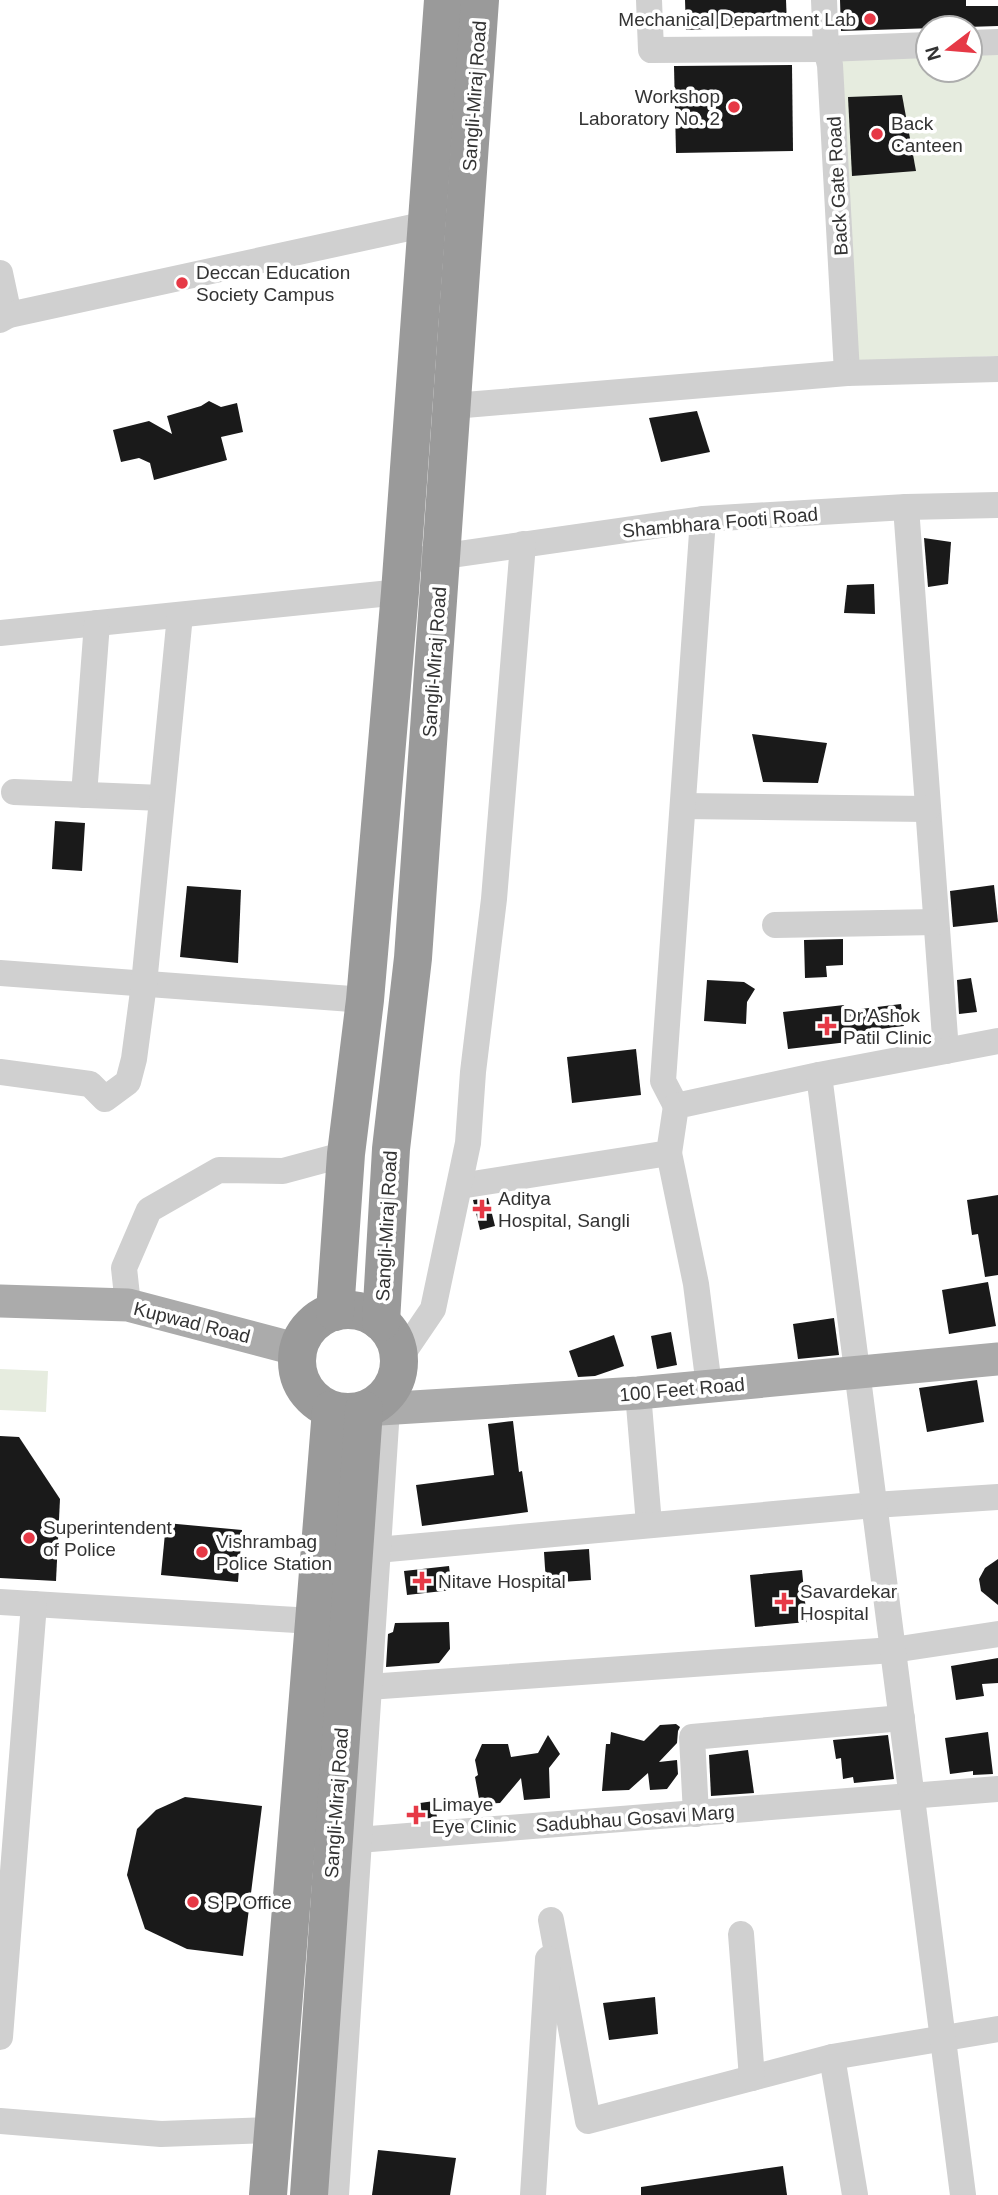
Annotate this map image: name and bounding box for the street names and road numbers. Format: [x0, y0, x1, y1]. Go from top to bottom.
street label: Sangli-Miraj Road [459, 20, 490, 172]
street label: Back Gate Road [823, 116, 852, 256]
street label: Shambhara Footi Road [621, 503, 819, 542]
street label: Sangli-Miraj Road [419, 586, 450, 738]
street label: Sangli-Miraj Road [372, 1150, 401, 1302]
street label: Kupwad Road [131, 1298, 252, 1347]
street label: 100 Feet Road [619, 1374, 746, 1405]
street label: Sangli-Miraj Road [321, 1727, 352, 1879]
street label: Sadubhau Gosavi Marg [535, 1801, 735, 1836]

